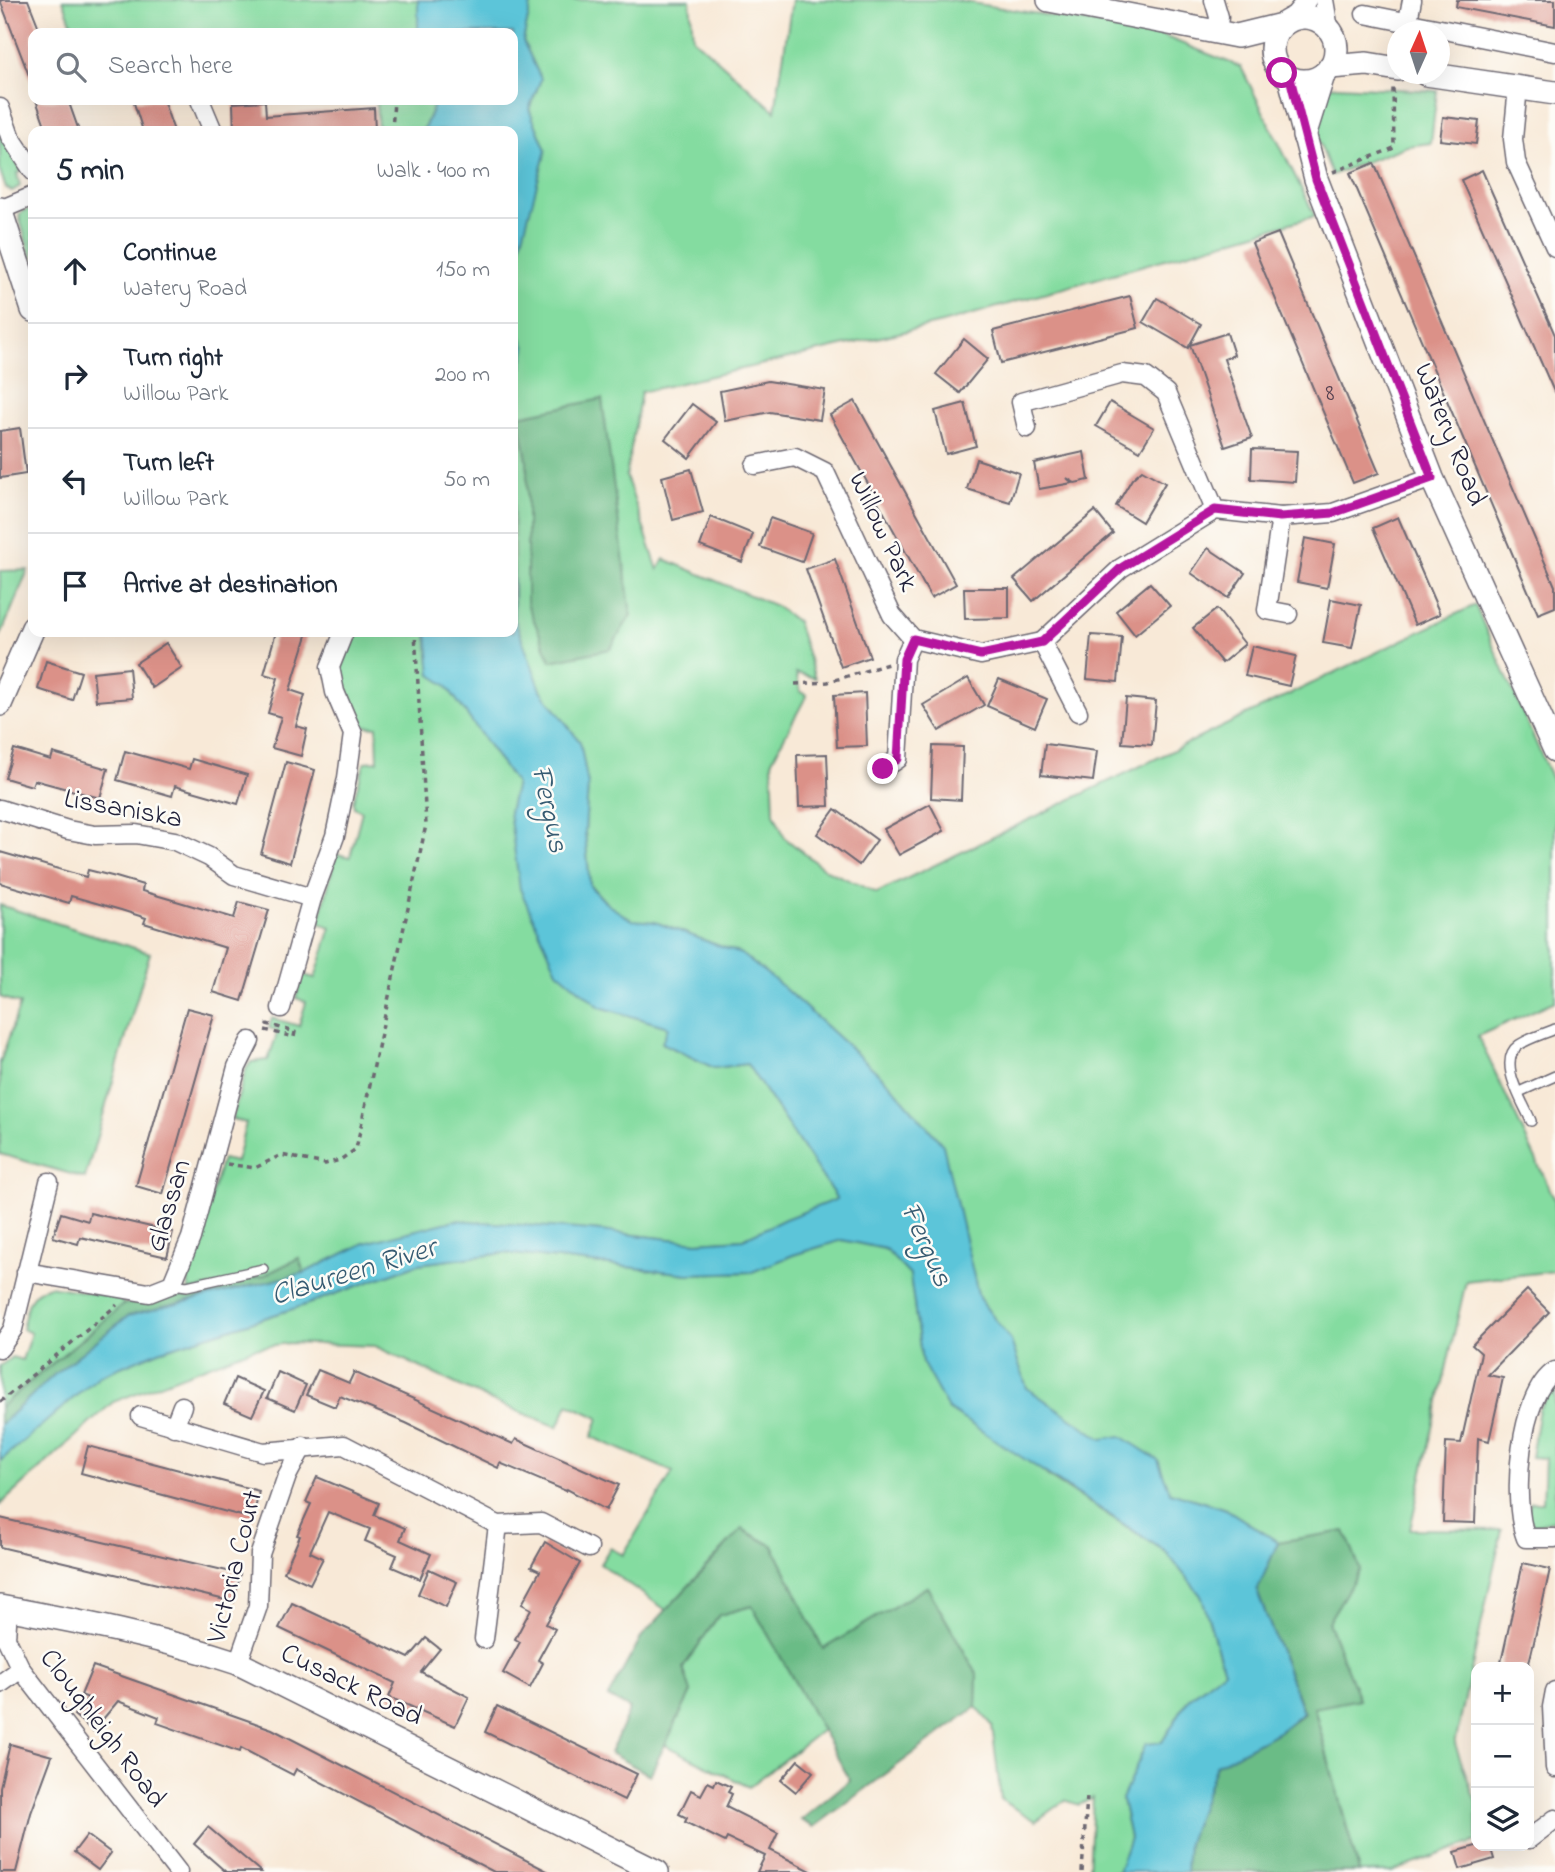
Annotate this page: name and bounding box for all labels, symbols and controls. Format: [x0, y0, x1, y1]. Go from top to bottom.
north arrow [1387, 21, 1450, 84]
search box [28, 28, 518, 105]
icon: search [52, 48, 90, 86]
text: Search here [108, 48, 233, 86]
route start [1266, 57, 1297, 88]
text: 5 min [56, 150, 124, 194]
text: Walk · 400 m [376, 155, 490, 188]
text: Continue [123, 235, 216, 273]
icon: ahead [56, 252, 94, 290]
text: 150 m [436, 254, 490, 287]
text: Watery Road [123, 273, 247, 306]
text: Turn right [123, 340, 223, 378]
icon: right [56, 357, 94, 395]
street label: Watery Road [1402, 357, 1496, 513]
text: 200 m [435, 359, 490, 392]
house number: 8 [1326, 377, 1335, 412]
text: Willow Park [123, 378, 228, 411]
text: Turn left [123, 445, 214, 483]
icon: left [56, 462, 94, 500]
text: 50 m [443, 464, 490, 497]
street label: Willow Park [836, 465, 928, 599]
text: Willow Park [123, 483, 228, 516]
icon: arrive [56, 567, 94, 605]
text: Arrive at destination [123, 567, 338, 605]
route end [867, 753, 898, 784]
water label: Fergus [517, 761, 579, 857]
street label: Lissaniska [61, 779, 185, 841]
street label: Glassan [137, 1155, 203, 1257]
water label: Fergus [887, 1196, 963, 1295]
water label: Claureen River [266, 1226, 445, 1319]
street label: Victoria Court [197, 1486, 275, 1649]
street label: Cusack Road [273, 1634, 429, 1738]
street label: Cloughleigh Road [28, 1641, 176, 1818]
map controls [1471, 1662, 1534, 1851]
button: + [1471, 1662, 1534, 1725]
button: − [1471, 1725, 1534, 1788]
button: layers [1471, 1788, 1534, 1851]

